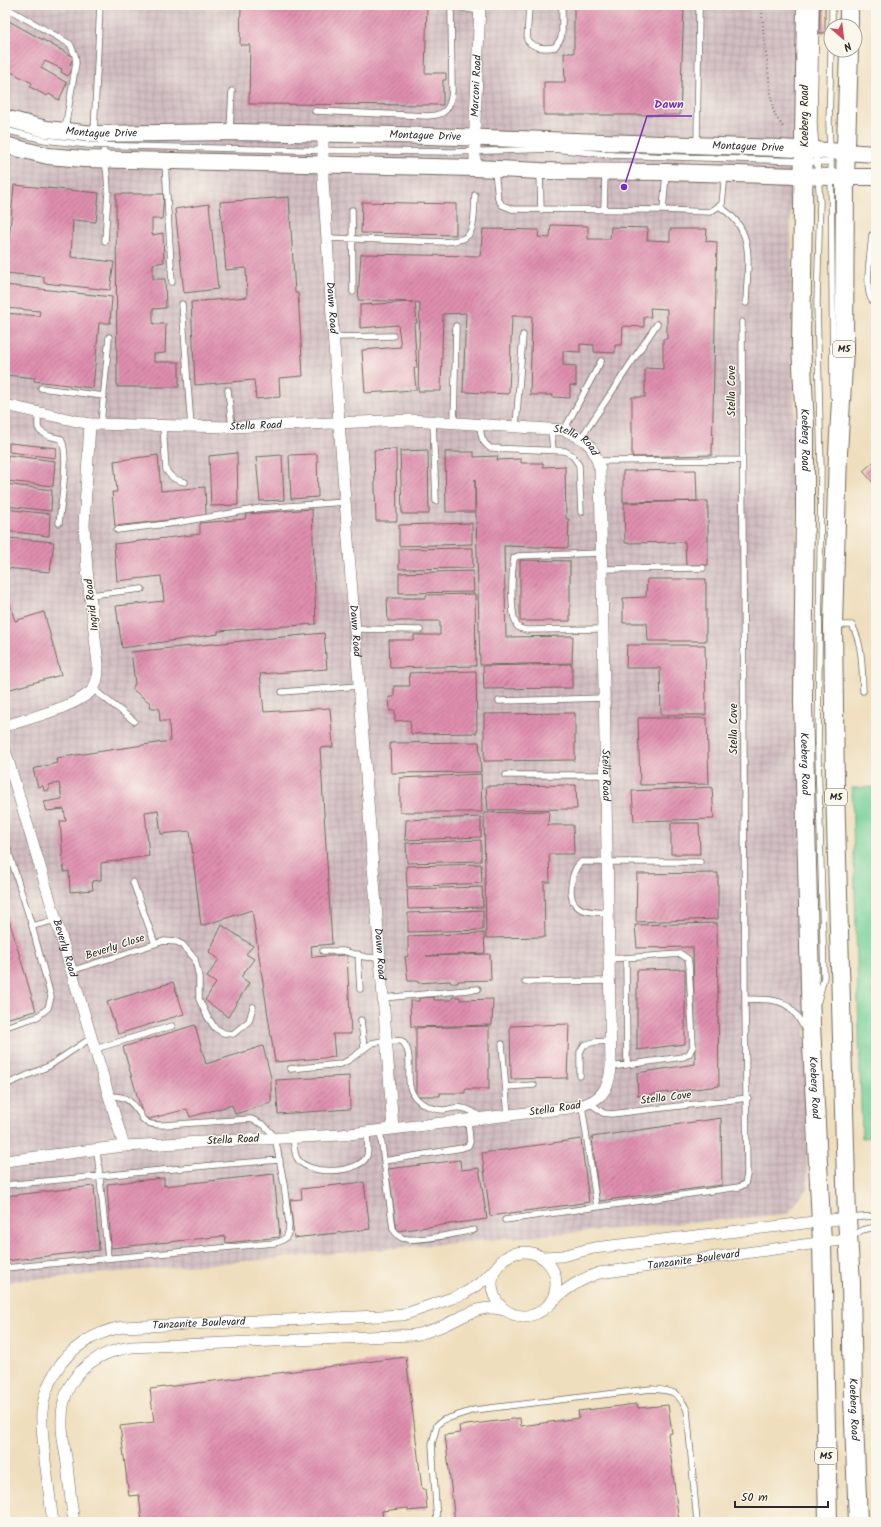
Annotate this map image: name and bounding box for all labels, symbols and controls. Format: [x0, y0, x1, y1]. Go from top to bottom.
north arrow [823, 18, 863, 58]
text: N [840, 36, 855, 56]
street label: Marconi Road [466, 54, 487, 118]
street label: Koeberg Road [796, 84, 814, 147]
callout: Dawn [647, 92, 692, 116]
text: Dawn [654, 95, 684, 114]
street label: Montague Drive [65, 122, 137, 143]
street label: Montague Drive [389, 126, 462, 146]
street label: Montague Drive [712, 137, 785, 157]
street label: Dawn Road [321, 281, 342, 335]
road number: M5 [833, 341, 855, 357]
street label: Stella Cove [723, 365, 741, 417]
street label: Koeberg Road [795, 408, 814, 472]
street label: Stella Road [229, 416, 283, 436]
street label: Stella Road [553, 420, 604, 459]
street label: Ingrid Road [80, 577, 104, 632]
street label: Dawn Road [344, 604, 366, 658]
street label: Stella Cove [725, 703, 743, 755]
street label: Koeberg Road [795, 732, 814, 796]
street label: Stella Road [596, 749, 615, 802]
road number: M5 [825, 789, 847, 805]
street label: Beverly Road [47, 917, 82, 980]
street label: Dawn Road [369, 927, 391, 981]
street label: Beverly Close [83, 929, 147, 965]
street label: Koeberg Road [804, 1056, 825, 1120]
street label: Stella Cove [640, 1086, 693, 1110]
street label: Stella Road [528, 1096, 583, 1122]
street label: Stella Road [207, 1130, 260, 1150]
street label: Tanzanite Boulevard [646, 1245, 742, 1275]
street label: Tanzanite Boulevard [152, 1313, 246, 1335]
street label: Koeberg Road [844, 1378, 864, 1441]
road number: M5 [815, 1448, 837, 1464]
scale bar [735, 1483, 828, 1509]
text: 50 m [741, 1488, 768, 1507]

